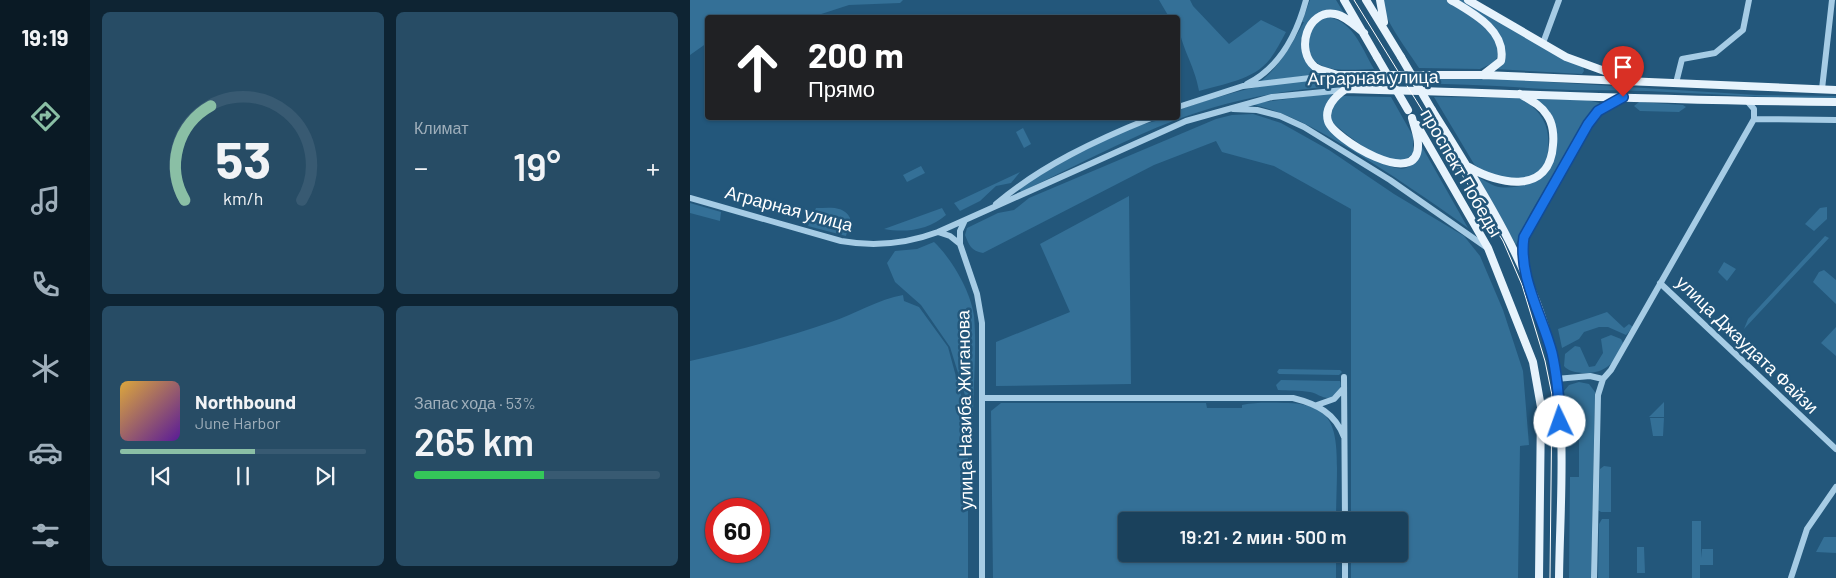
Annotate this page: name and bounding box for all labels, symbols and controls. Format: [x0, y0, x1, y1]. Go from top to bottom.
text: 19:19 [22, 24, 68, 50]
text: 200 m [808, 33, 904, 75]
icon: ahead [725, 35, 790, 100]
pin [1602, 46, 1644, 97]
icon: arrive [1609, 53, 1637, 81]
street label: Аграрная улица [1307, 65, 1440, 89]
text: Прямо [808, 75, 875, 101]
icon: directions [28, 99, 63, 134]
street label: проспект Победы [1416, 104, 1508, 241]
text: Климат [414, 118, 468, 137]
text: 53 [215, 127, 271, 189]
text: 19° [513, 143, 561, 189]
text: − [414, 150, 428, 184]
text: + [646, 150, 660, 184]
street label: Аграрная улица [723, 180, 857, 236]
icon: music [28, 183, 63, 218]
text: km/h [223, 187, 263, 209]
icon: phone [28, 267, 63, 302]
street label: улица Джаудата Файзи [1672, 271, 1823, 418]
street label: улица Назиба Жиганова [951, 309, 977, 510]
icon: climate [28, 351, 63, 386]
text: Northbound [195, 390, 296, 413]
text: Запас хода · 53% [414, 393, 536, 412]
position arrow [1533, 395, 1585, 447]
text: June Harbor [195, 413, 281, 432]
text: 265 km [414, 418, 534, 464]
icon: car [28, 435, 63, 470]
icon: previous [147, 462, 175, 490]
icon: pause [229, 462, 257, 490]
icon: next [311, 462, 339, 490]
speed limit sign: 60 [705, 498, 770, 563]
icon: filters [28, 518, 63, 553]
text: 19:21 · 2 мин · 500 m [1180, 525, 1346, 548]

